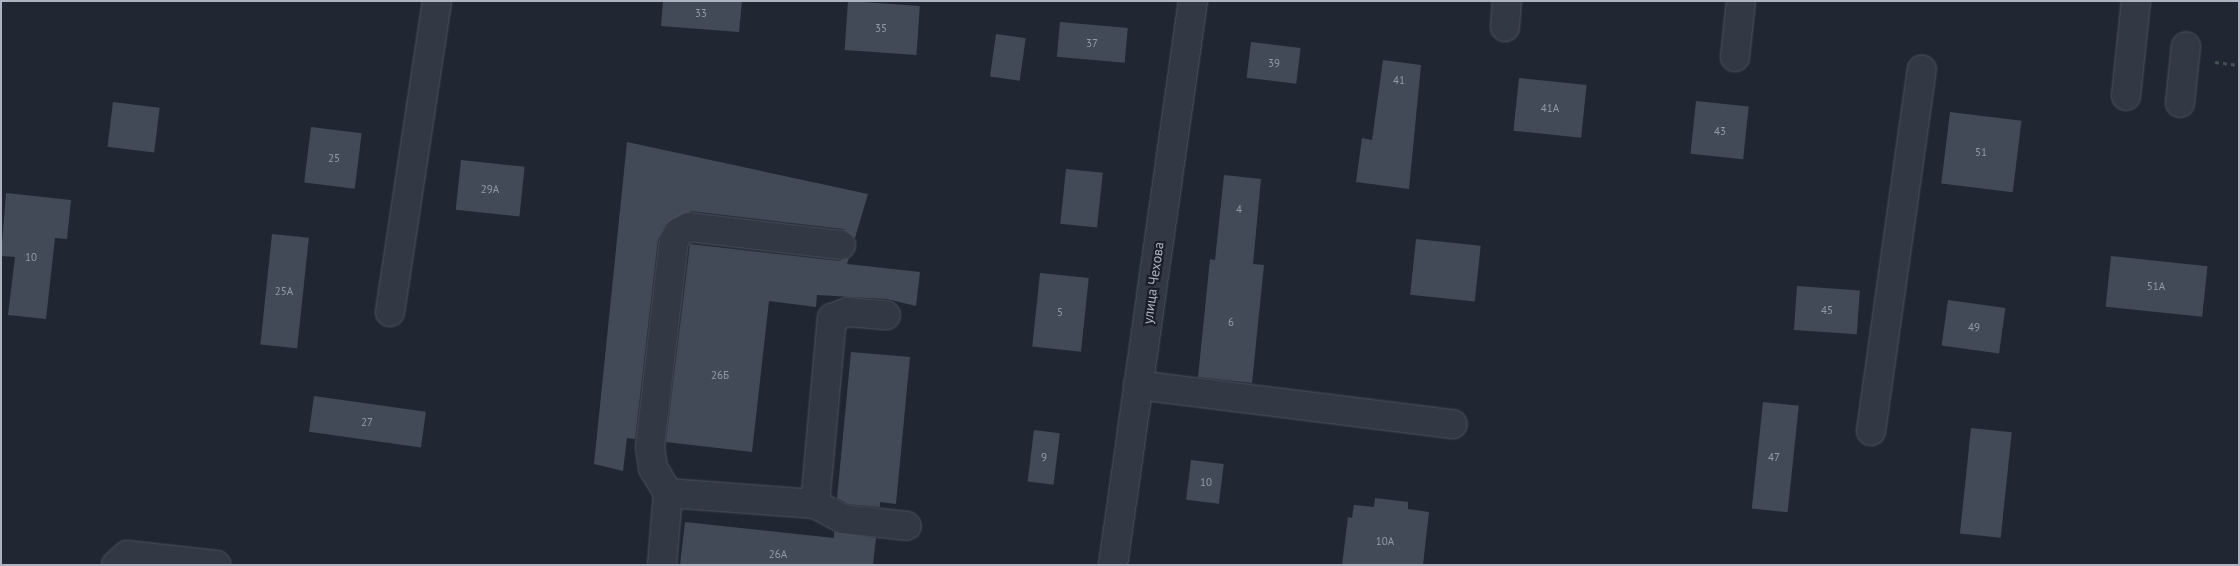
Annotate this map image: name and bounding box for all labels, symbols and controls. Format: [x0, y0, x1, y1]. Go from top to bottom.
house number: 33 [695, 6, 707, 20]
house number: 35 [875, 21, 887, 35]
house number: 37 [1086, 36, 1098, 50]
house number: 39 [1268, 56, 1280, 70]
house number: 41 [1393, 73, 1405, 87]
house number: 41А [1541, 101, 1559, 115]
house number: 43 [1714, 124, 1726, 138]
house number: 51 [1975, 145, 1987, 159]
house number: 25 [328, 151, 340, 165]
house number: 29А [481, 182, 499, 196]
house number: 4 [1236, 202, 1242, 216]
street label: улица Чехова [1139, 241, 1167, 325]
house number: 10 [25, 250, 37, 264]
house number: 51А [2147, 279, 2165, 293]
house number: 25А [275, 284, 293, 298]
house number: 45 [1821, 303, 1833, 317]
house number: 5 [1057, 305, 1063, 319]
house number: 6 [1228, 315, 1234, 329]
house number: 49 [1968, 320, 1980, 334]
house number: 26Б [711, 368, 729, 382]
house number: 27 [361, 415, 373, 429]
house number: 9 [1041, 450, 1047, 464]
house number: 47 [1768, 450, 1780, 464]
house number: 10 [1200, 475, 1212, 489]
house number: 10А [1376, 534, 1394, 548]
house number: 26А [769, 547, 787, 561]

